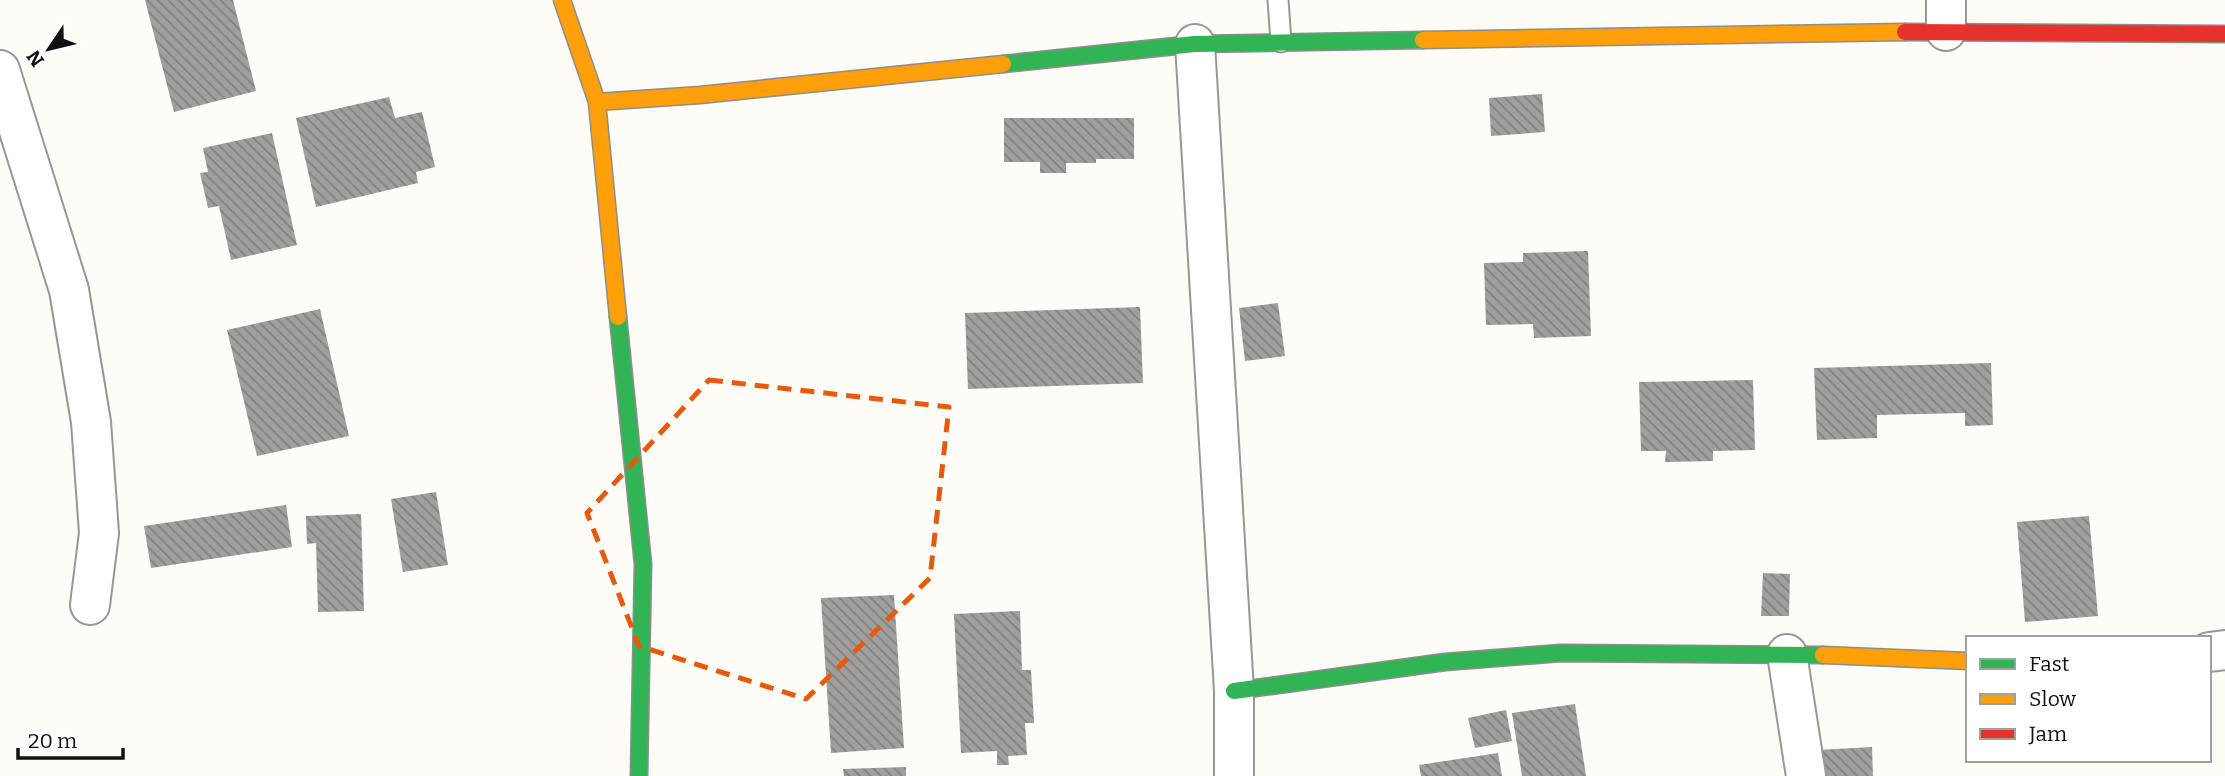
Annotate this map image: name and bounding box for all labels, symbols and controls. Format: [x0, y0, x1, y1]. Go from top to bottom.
north arrow [14, 14, 84, 84]
text: N [22, 46, 49, 71]
legend [1966, 636, 2211, 762]
text: Fast [2029, 651, 2070, 677]
text: Slow [2029, 686, 2076, 712]
scale bar [18, 716, 122, 760]
text: Jam [2028, 721, 2067, 747]
text: 20 m [28, 728, 77, 754]

